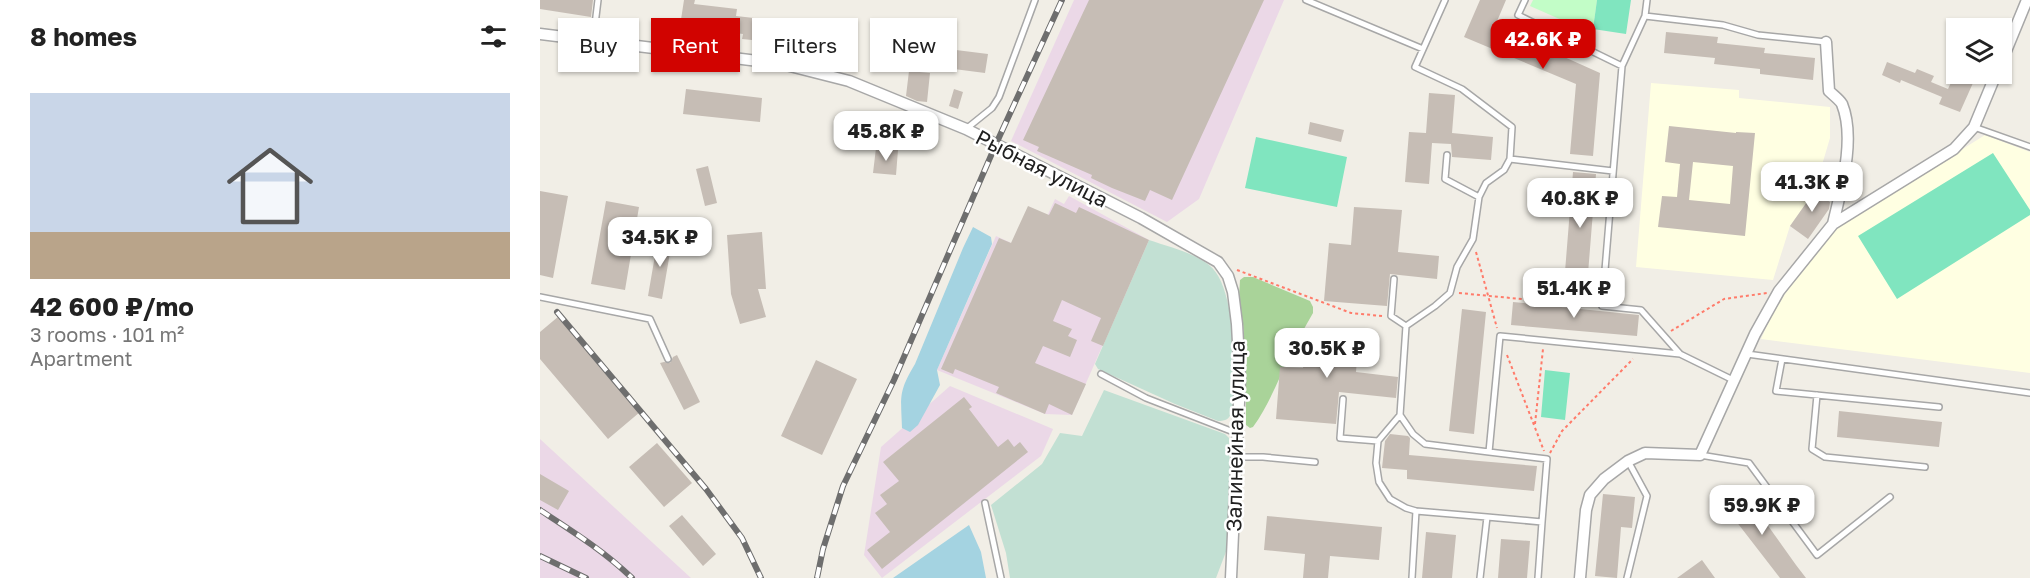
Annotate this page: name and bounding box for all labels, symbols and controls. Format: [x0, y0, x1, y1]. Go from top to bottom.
chip: Buy [558, 18, 639, 72]
chip: Rent [651, 18, 740, 72]
chip: Filters [752, 18, 858, 72]
chip: New [870, 18, 957, 72]
map controls [1946, 18, 2012, 84]
button: layers [1946, 18, 2012, 84]
pin: 42.6K ₽ [1488, 19, 1598, 70]
icon: filters [477, 20, 510, 53]
text: 8 homes [30, 21, 137, 52]
text: 42.6K ₽ [1505, 26, 1581, 50]
pin: 45.8K ₽ [831, 111, 941, 162]
text: 45.8K ₽ [848, 118, 924, 142]
street label: Рыбная улица [971, 123, 1113, 213]
icon: home [216, 132, 324, 240]
pin: 41.3K ₽ [1757, 162, 1867, 213]
text: 41.3K ₽ [1775, 169, 1849, 193]
pin: 40.8K ₽ [1525, 178, 1635, 229]
text: 40.8K ₽ [1541, 185, 1619, 209]
pin: 34.5K ₽ [605, 217, 715, 268]
text: 34.5K ₽ [622, 224, 698, 248]
pin: 51.4K ₽ [1519, 268, 1629, 319]
text: 51.4K ₽ [1537, 275, 1611, 299]
text: 42 600 ₽/mo [30, 291, 194, 322]
text: 3 rooms · 101 m² [30, 322, 184, 346]
pin: 30.5K ₽ [1272, 328, 1382, 379]
text: 30.5K ₽ [1289, 335, 1365, 359]
street label: Залинейная улица [1220, 340, 1250, 532]
text: Apartment [30, 346, 133, 370]
pin: 59.9K ₽ [1707, 485, 1817, 536]
text: 59.9K ₽ [1724, 492, 1801, 516]

